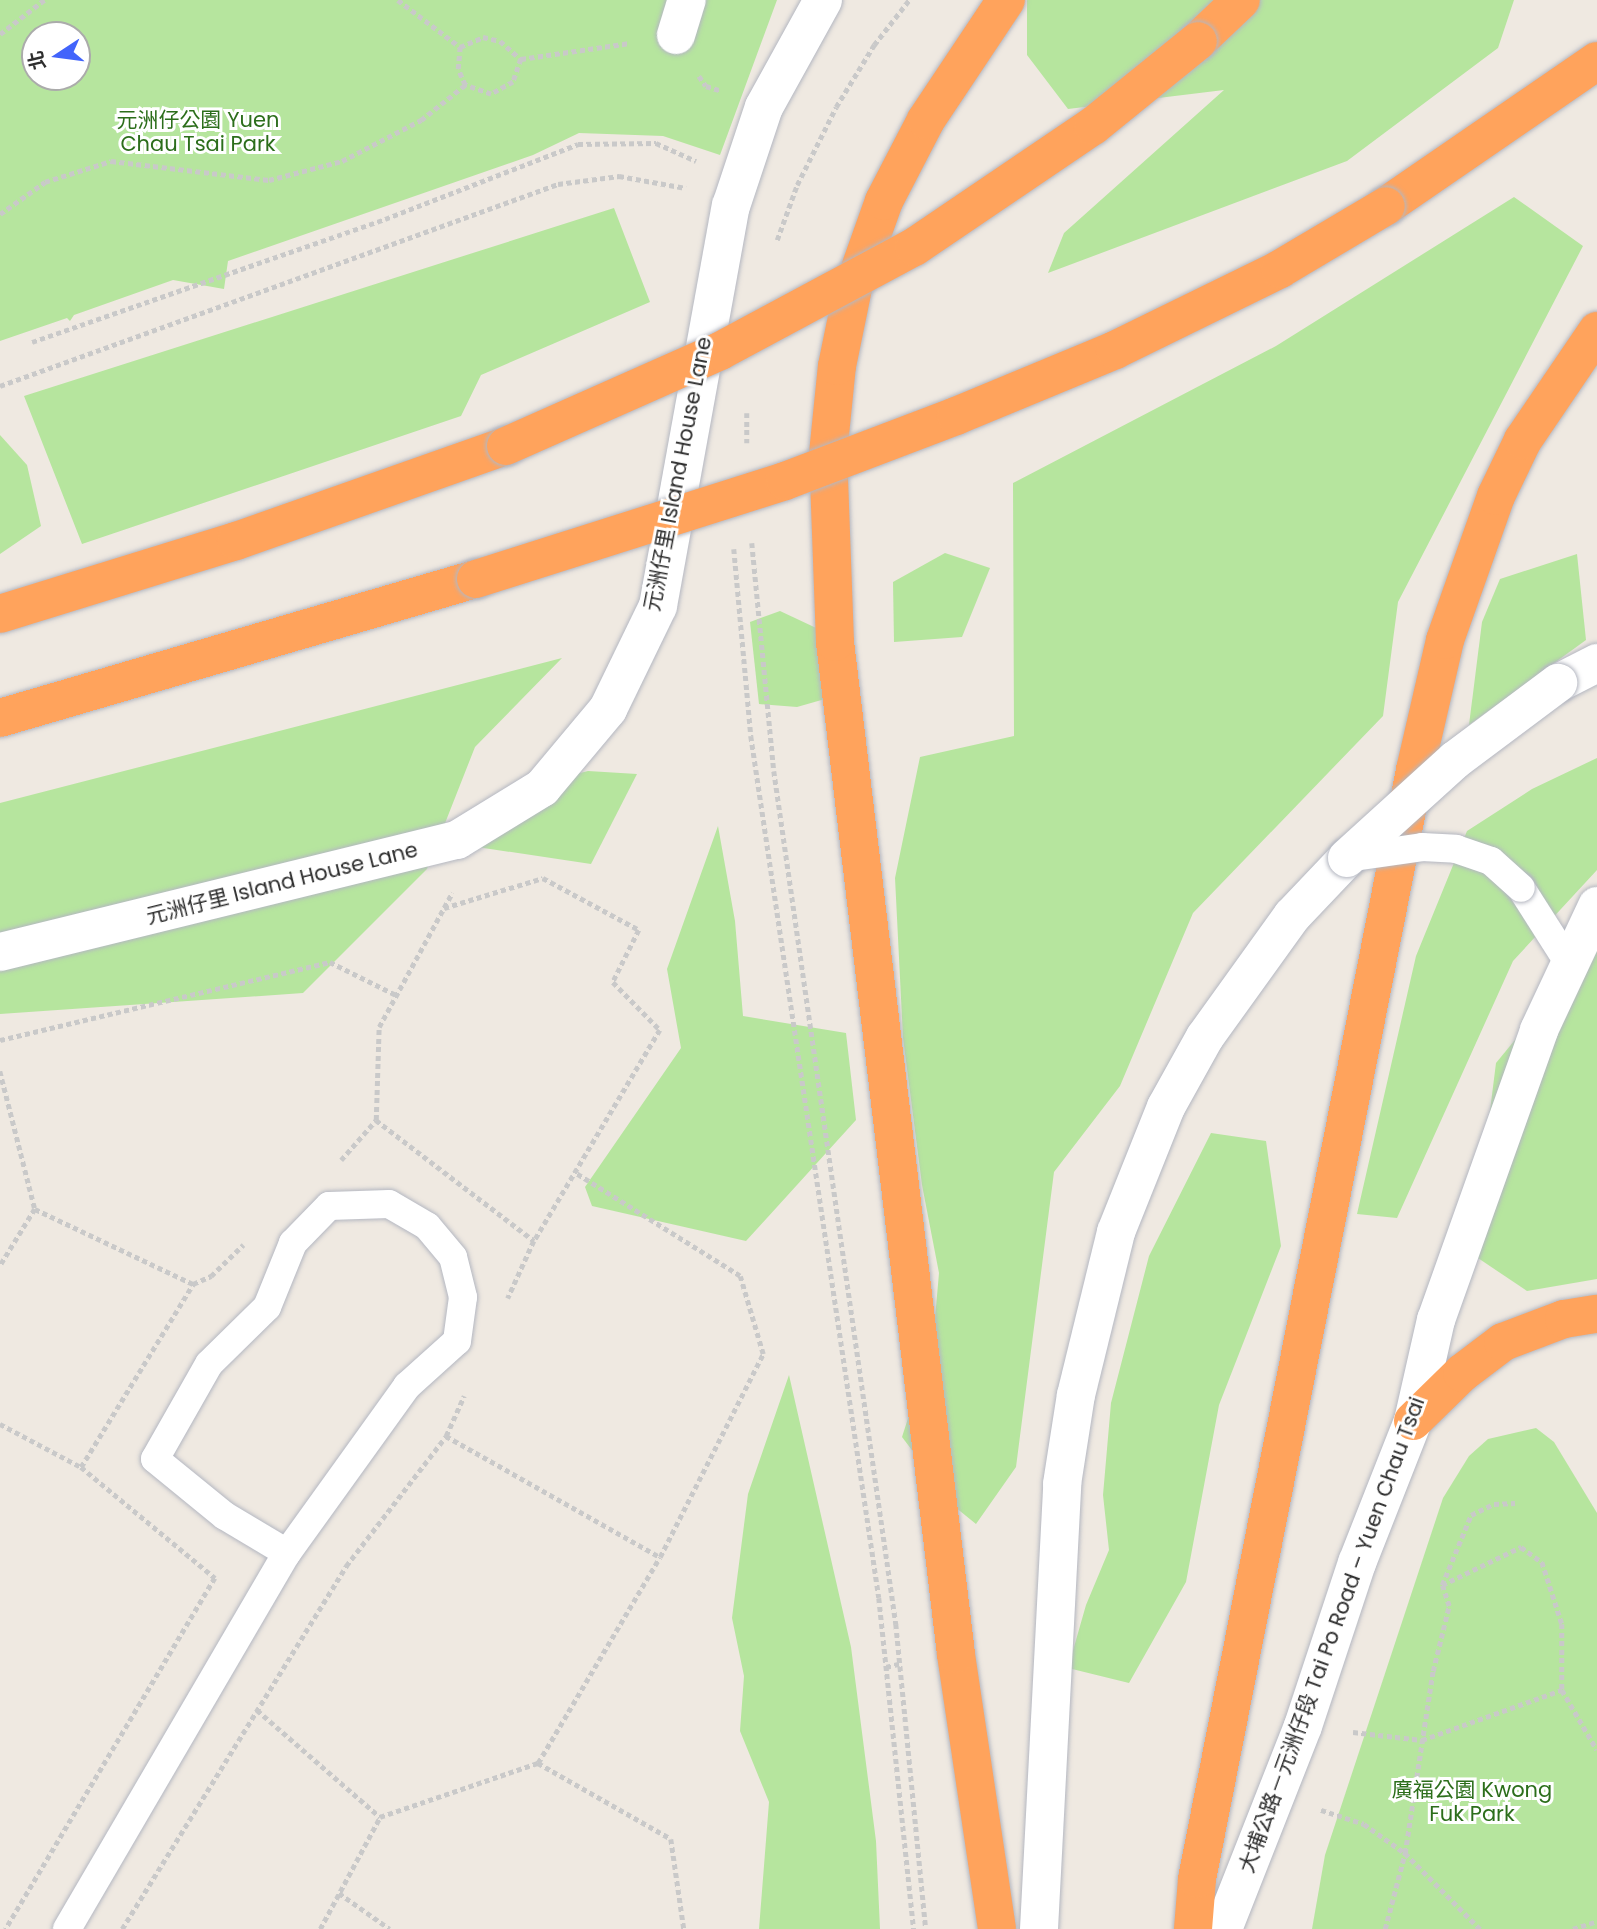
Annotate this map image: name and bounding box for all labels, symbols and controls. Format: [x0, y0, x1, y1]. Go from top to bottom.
north arrow [21, 21, 91, 91]
text: 北 [22, 48, 52, 73]
park label: 元洲仔公園 Yuen Chau Tsai Park [117, 107, 279, 157]
street label: 元洲仔里 Island House Lane [639, 335, 717, 613]
street label: 元洲仔里 Island House Lane [144, 837, 420, 929]
street label: 大埔公路－元洲仔段 Tai Po Road – Yuen Chau Tsai [1234, 1394, 1430, 1876]
park label: 廣福公園 Kwong Fuk Park [1392, 1777, 1552, 1827]

